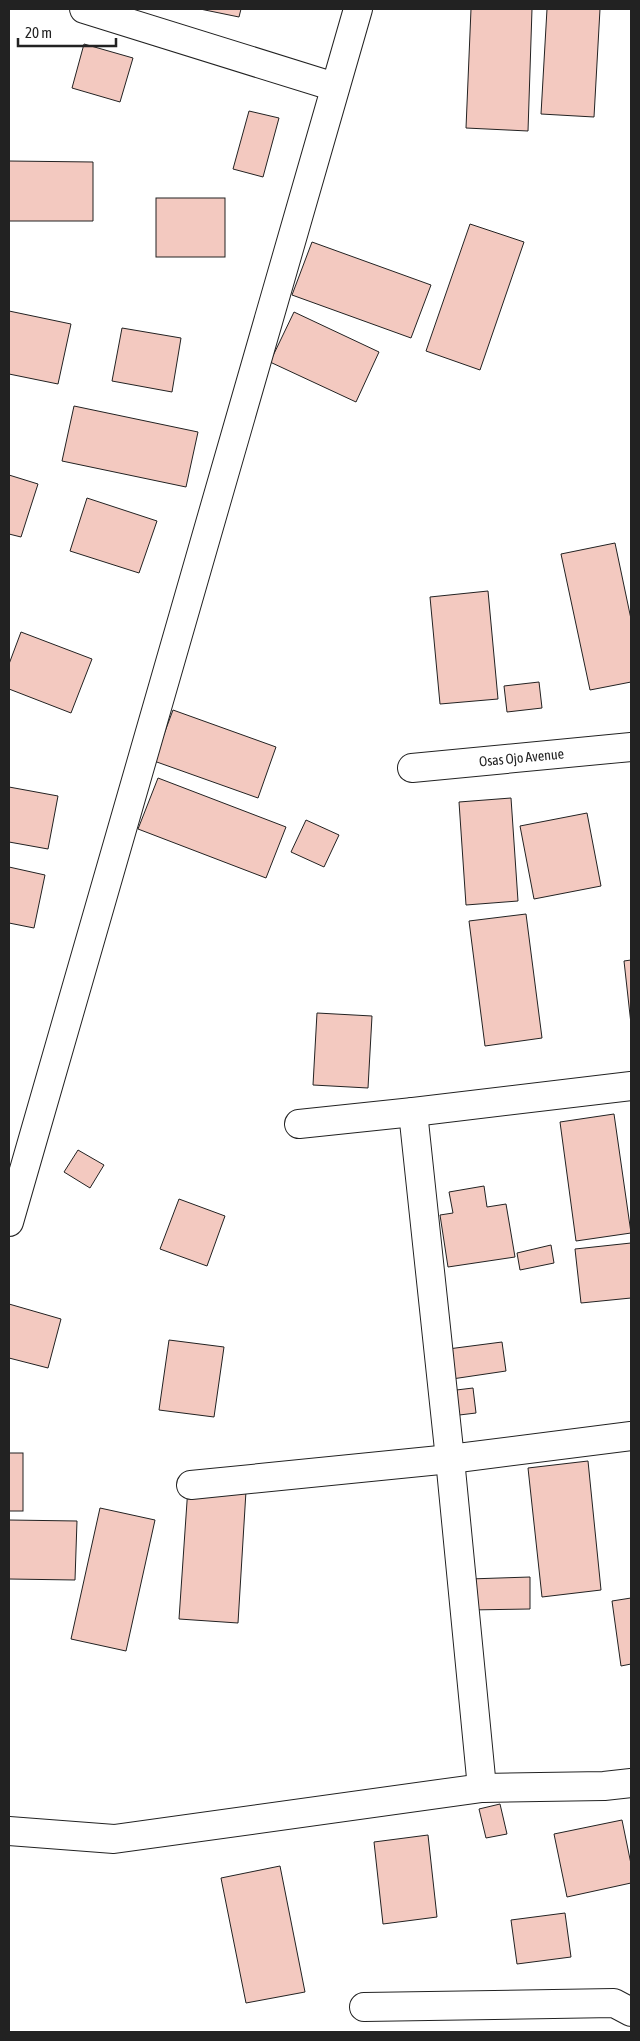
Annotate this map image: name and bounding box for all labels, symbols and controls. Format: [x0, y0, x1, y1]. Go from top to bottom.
scale bar [18, 15, 115, 47]
text: 20 m [25, 24, 52, 41]
street label: Osas Ojo Avenue [478, 745, 565, 770]

